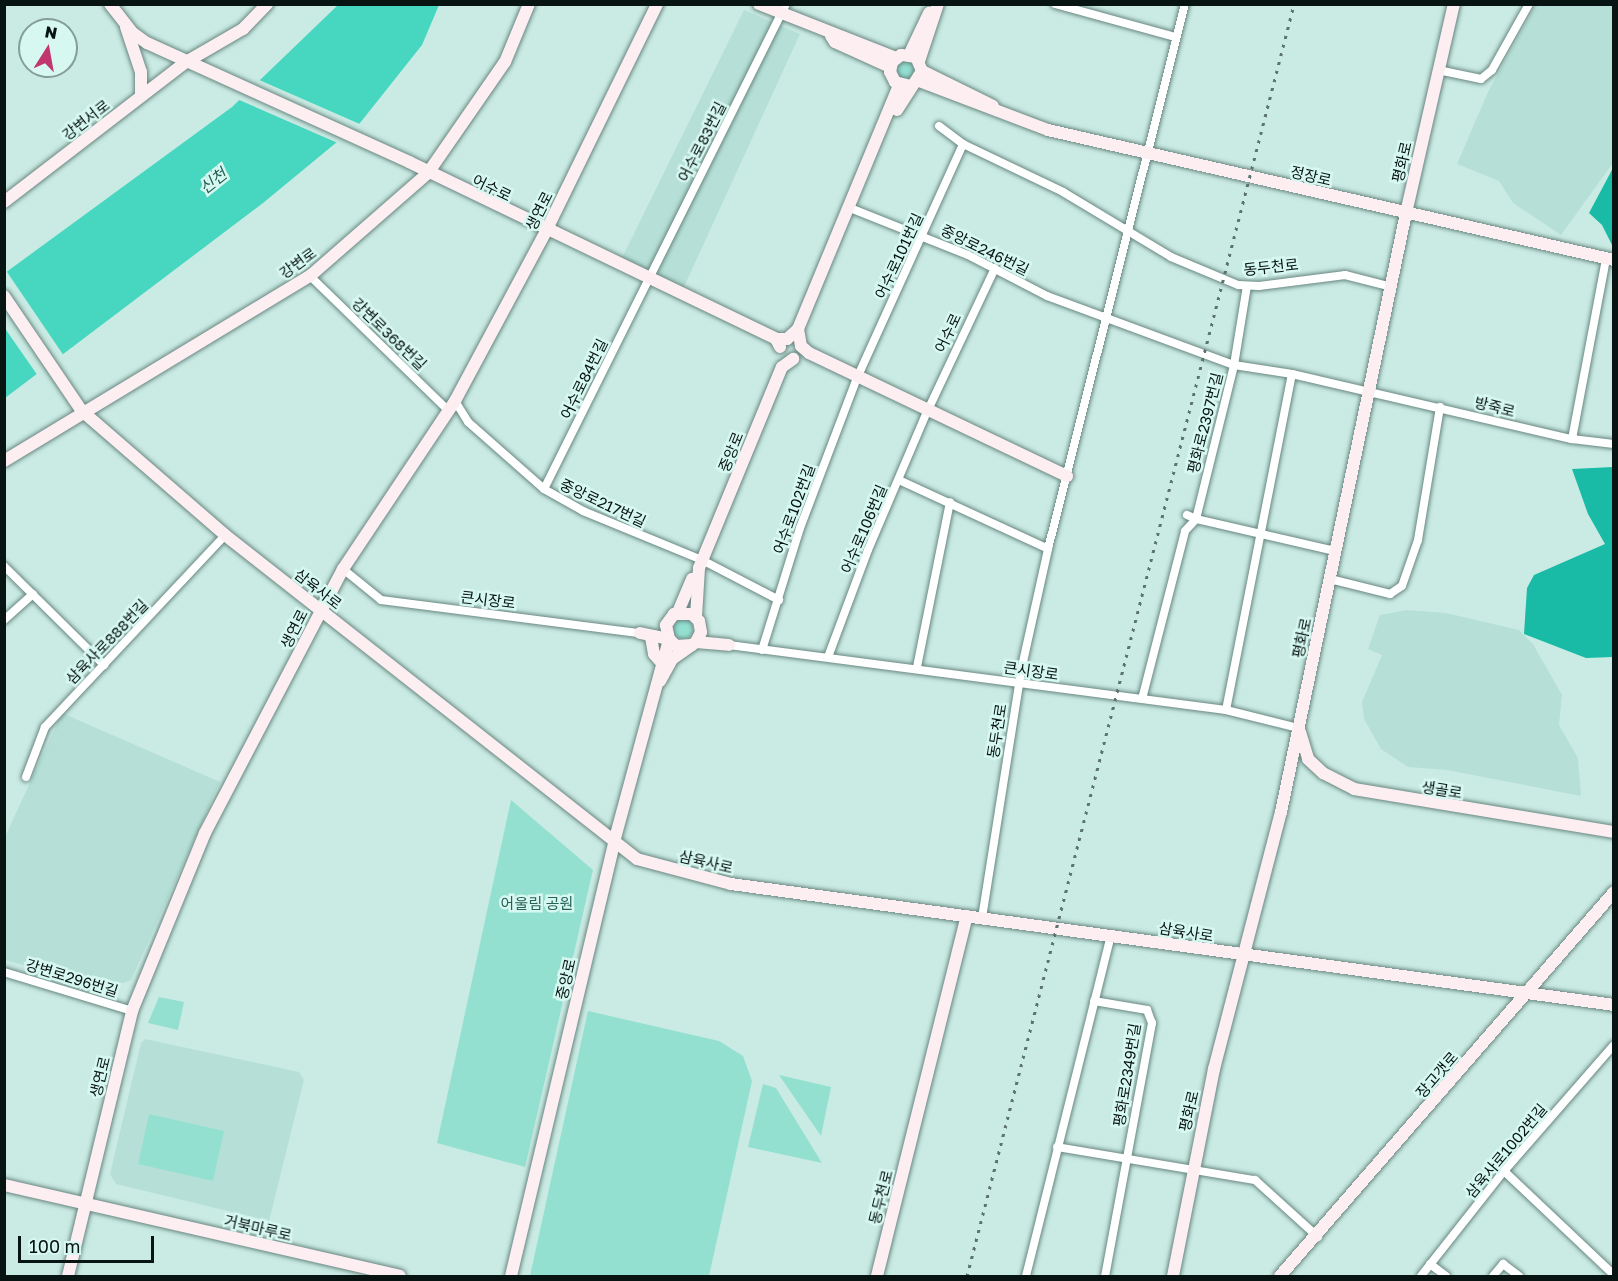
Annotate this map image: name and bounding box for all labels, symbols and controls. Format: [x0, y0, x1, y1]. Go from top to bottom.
north arrow [18, 18, 78, 78]
text: N [43, 21, 59, 43]
street label: 강변서로 [59, 96, 113, 144]
street label: 어수로83번길 [674, 99, 730, 185]
street label: 평화로 [1389, 140, 1415, 184]
street label: 정장로 [1289, 163, 1333, 189]
water label: 신천 [195, 164, 231, 198]
street label: 어수로 [469, 171, 515, 205]
street label: 생연로 [522, 188, 556, 234]
street label: 어수로101번길 [871, 210, 927, 302]
street label: 중앙로246번길 [938, 221, 1032, 279]
street label: 강변로 [276, 244, 320, 282]
street label: 동두천로 [1243, 255, 1299, 279]
street label: 강변로368번길 [348, 294, 430, 374]
street label: 어수로 [931, 310, 965, 356]
street label: 어수로84번길 [557, 336, 611, 422]
street label: 평화로2397번길 [1184, 371, 1226, 475]
street label: 방죽로 [1473, 393, 1517, 421]
street label: 중앙로 [715, 429, 747, 475]
street label: 어수로102번길 [769, 462, 819, 556]
street label: 중앙로217번길 [557, 475, 649, 531]
street label: 어수로106번길 [837, 482, 891, 576]
street label: 삼육사로 [291, 565, 345, 613]
street label: 큰시장로 [460, 588, 516, 612]
street label: 삼육사로888번길 [62, 596, 152, 688]
street label: 생연로 [277, 606, 311, 652]
street label: 평화로 [1289, 616, 1315, 660]
street label: 큰시장로 [1002, 658, 1060, 684]
street label: 동두천로 [984, 702, 1010, 760]
street label: 생골로 [1420, 778, 1464, 802]
street label: 삼육사로 [677, 847, 735, 877]
park label: 어울림 공원 [501, 895, 573, 913]
street label: 삼육사로 [1157, 919, 1215, 945]
street label: 강변로296번길 [24, 955, 120, 1001]
street label: 중앙로 [553, 957, 579, 1001]
street label: 평화로2349번길 [1110, 1022, 1144, 1128]
street label: 장고갯로 [1412, 1048, 1462, 1102]
street label: 생연로 [86, 1055, 114, 1099]
street label: 평화로 [1176, 1089, 1202, 1133]
street label: 삼육사로1002번길 [1461, 1100, 1551, 1202]
street label: 동두천로 [866, 1168, 896, 1226]
street label: 거북마루로 [222, 1211, 294, 1245]
scale bar [21, 1224, 158, 1262]
text: 100 m [29, 1235, 80, 1257]

